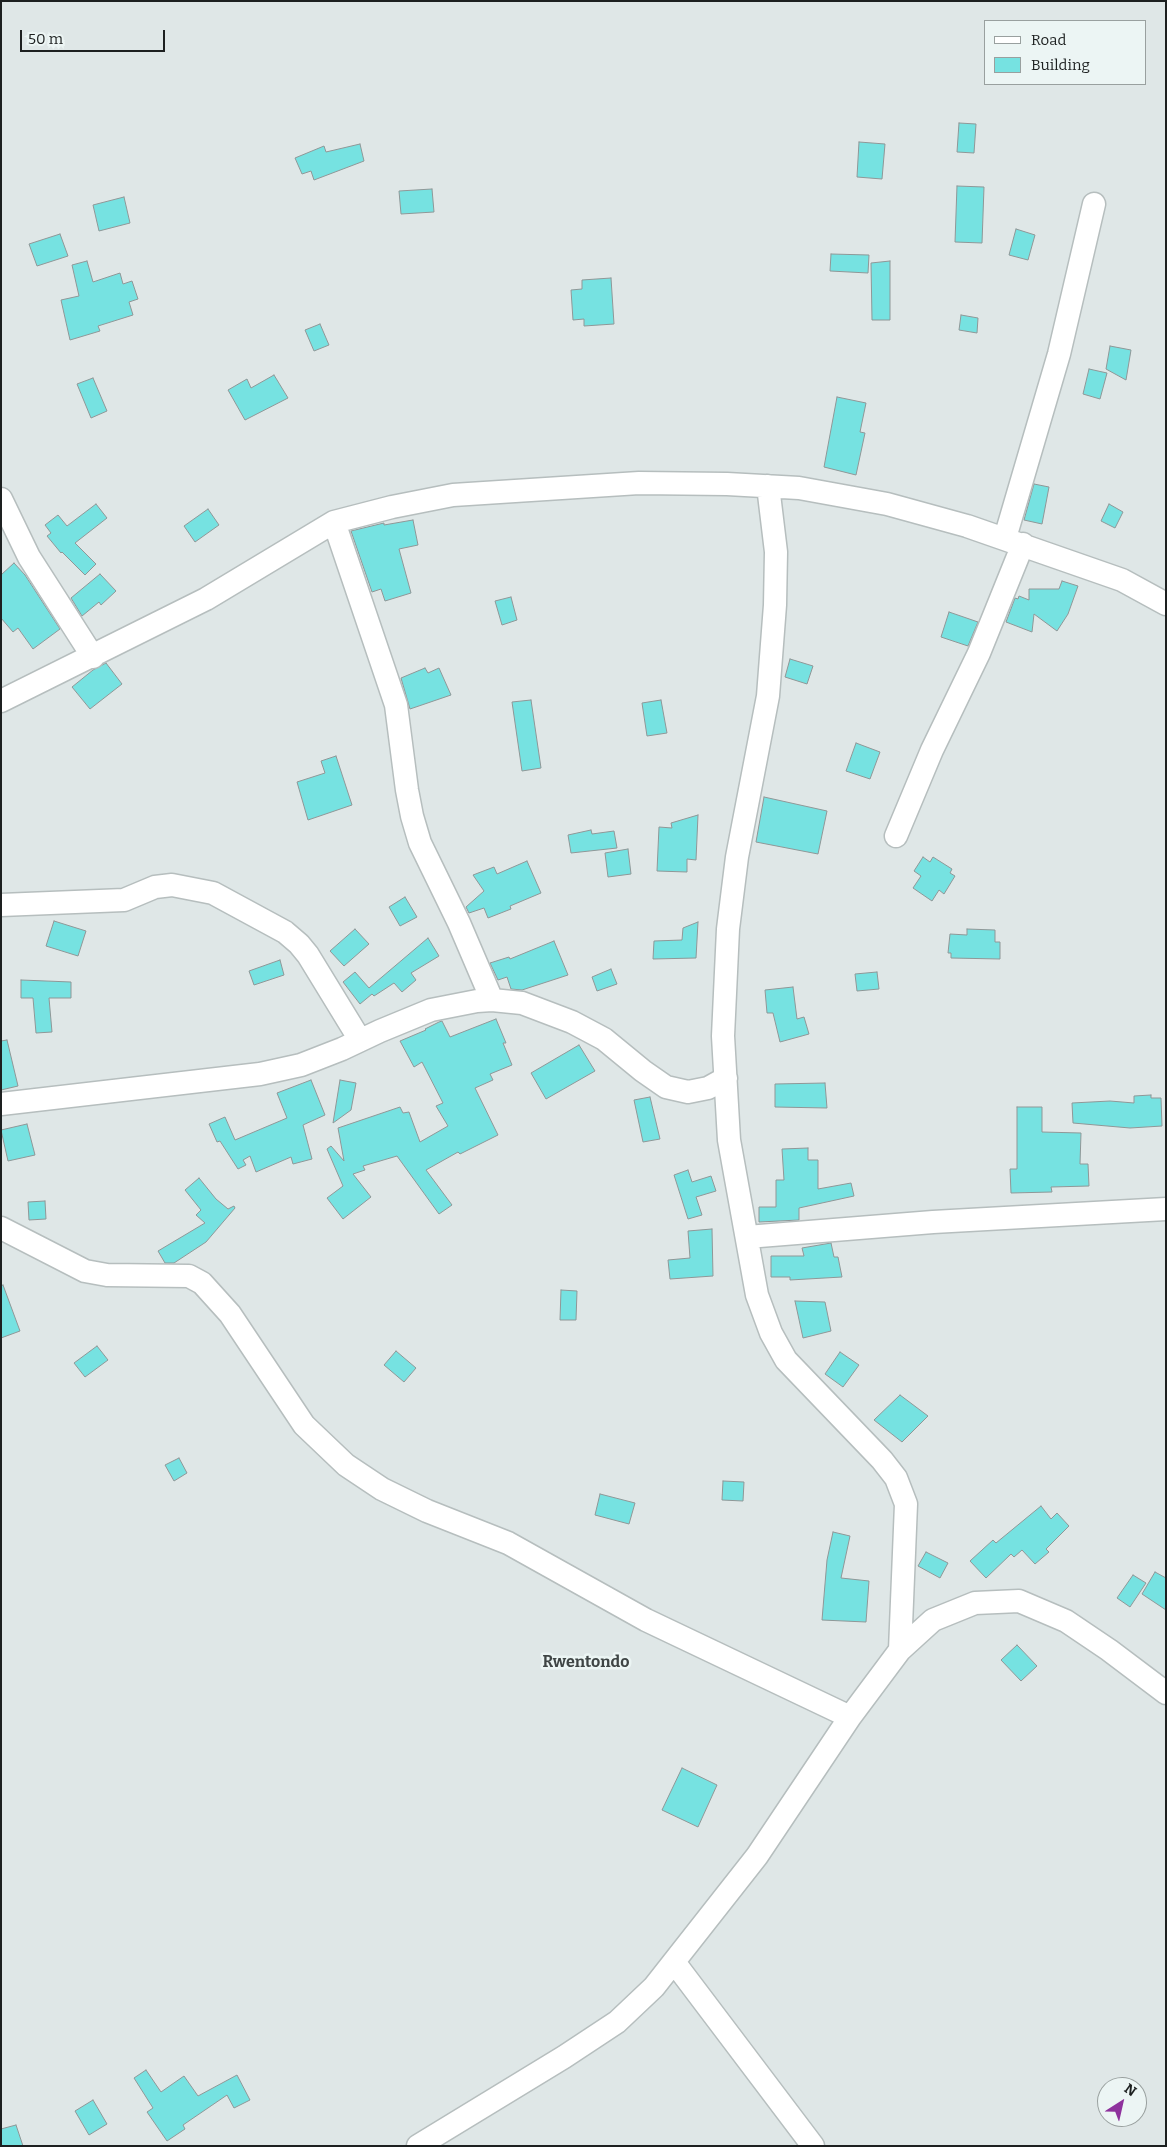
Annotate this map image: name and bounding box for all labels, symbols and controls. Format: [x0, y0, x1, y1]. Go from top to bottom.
scale bar [22, 20, 168, 52]
legend [984, 20, 1147, 85]
text: 50 m [28, 30, 63, 48]
text: Road [1031, 31, 1066, 49]
text: Building [1031, 56, 1090, 74]
district label: Rwentondo [542, 1653, 630, 1673]
north arrow [1097, 2077, 1147, 2127]
text: N [1121, 2080, 1140, 2100]

